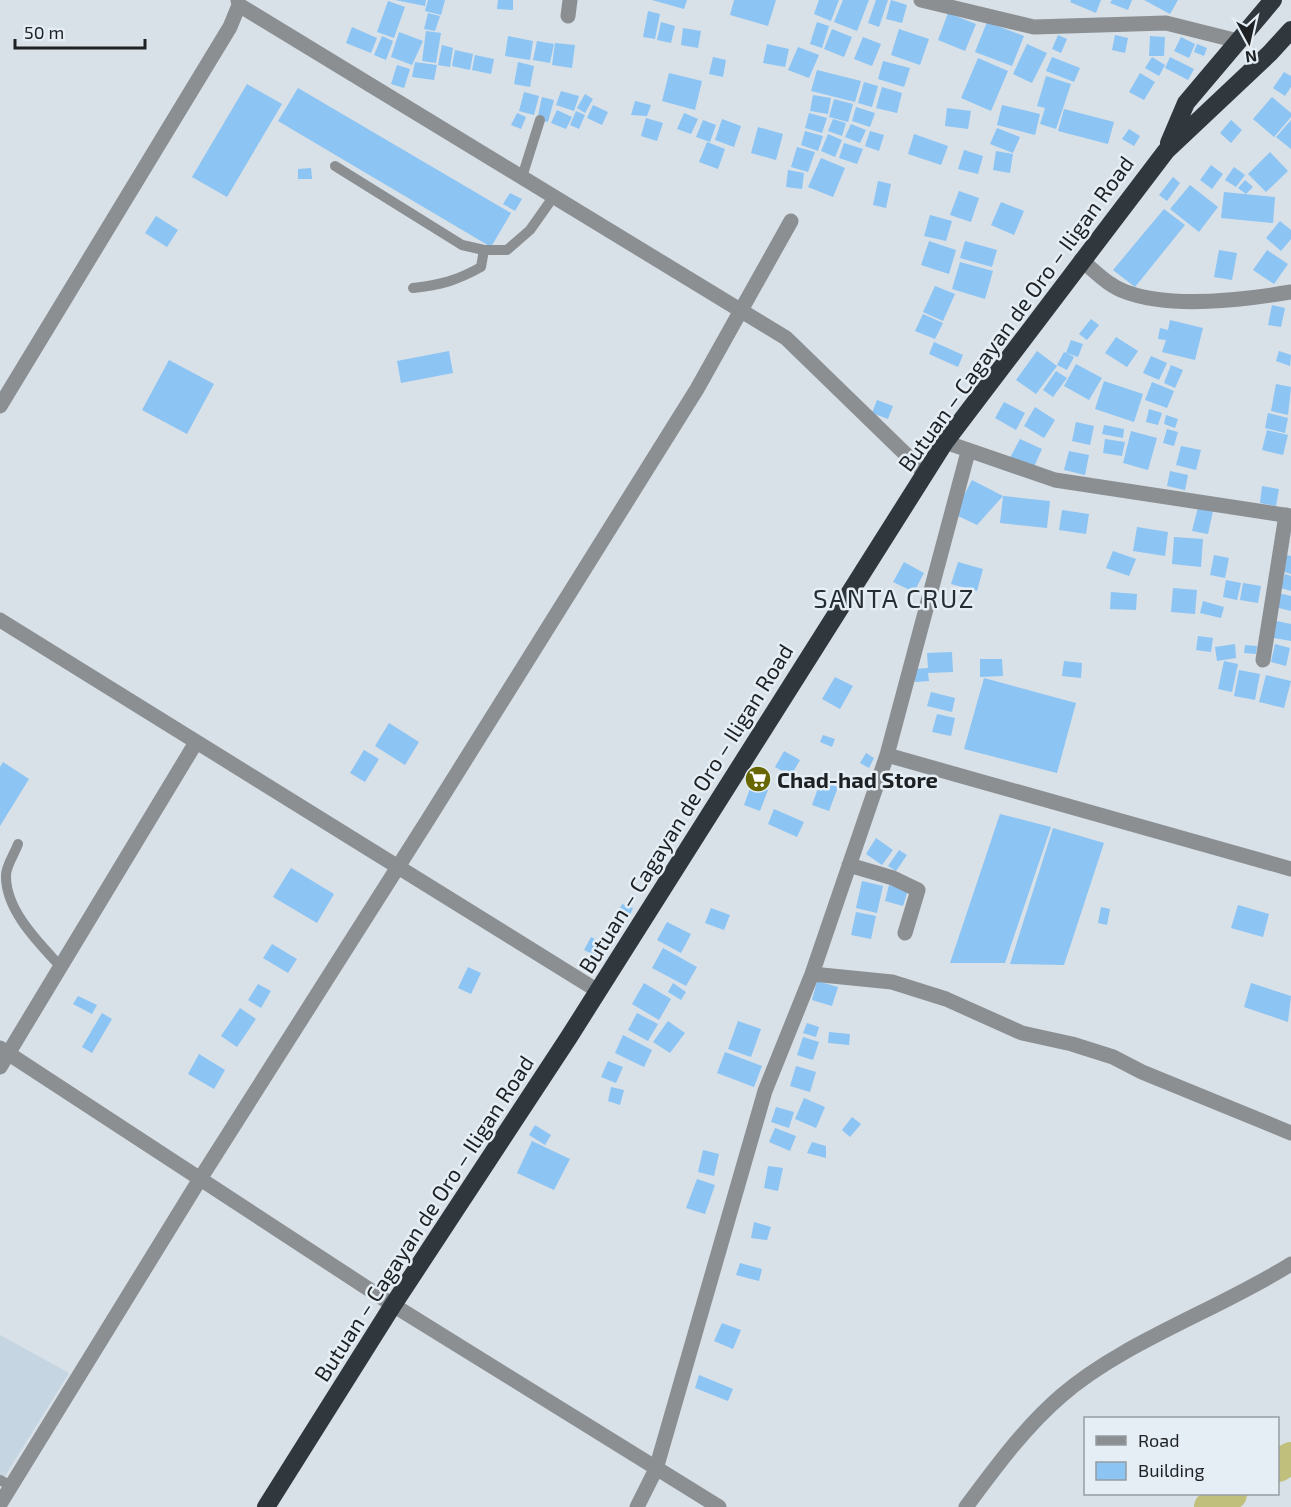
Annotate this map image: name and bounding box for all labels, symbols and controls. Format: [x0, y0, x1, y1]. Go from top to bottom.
scale bar [15, 12, 146, 50]
north arrow [1219, 12, 1279, 72]
text: 50 m [24, 21, 64, 43]
text: N [1244, 47, 1258, 68]
street label: Butuan – Cagayan de Oro – Iligan Road [892, 150, 1138, 476]
district label: SANTA CRUZ [813, 582, 975, 613]
street label: Butuan – Cagayan de Oro – Iligan Road [572, 639, 798, 977]
supermarket icon: Chad-had Store [743, 764, 773, 794]
place label: Chad-had Store [777, 766, 938, 792]
street label: Butuan – Cagayan de Oro – Iligan Road [308, 1050, 538, 1386]
legend [1084, 1417, 1279, 1495]
text: Road [1138, 1429, 1179, 1451]
text: Building [1138, 1459, 1205, 1481]

